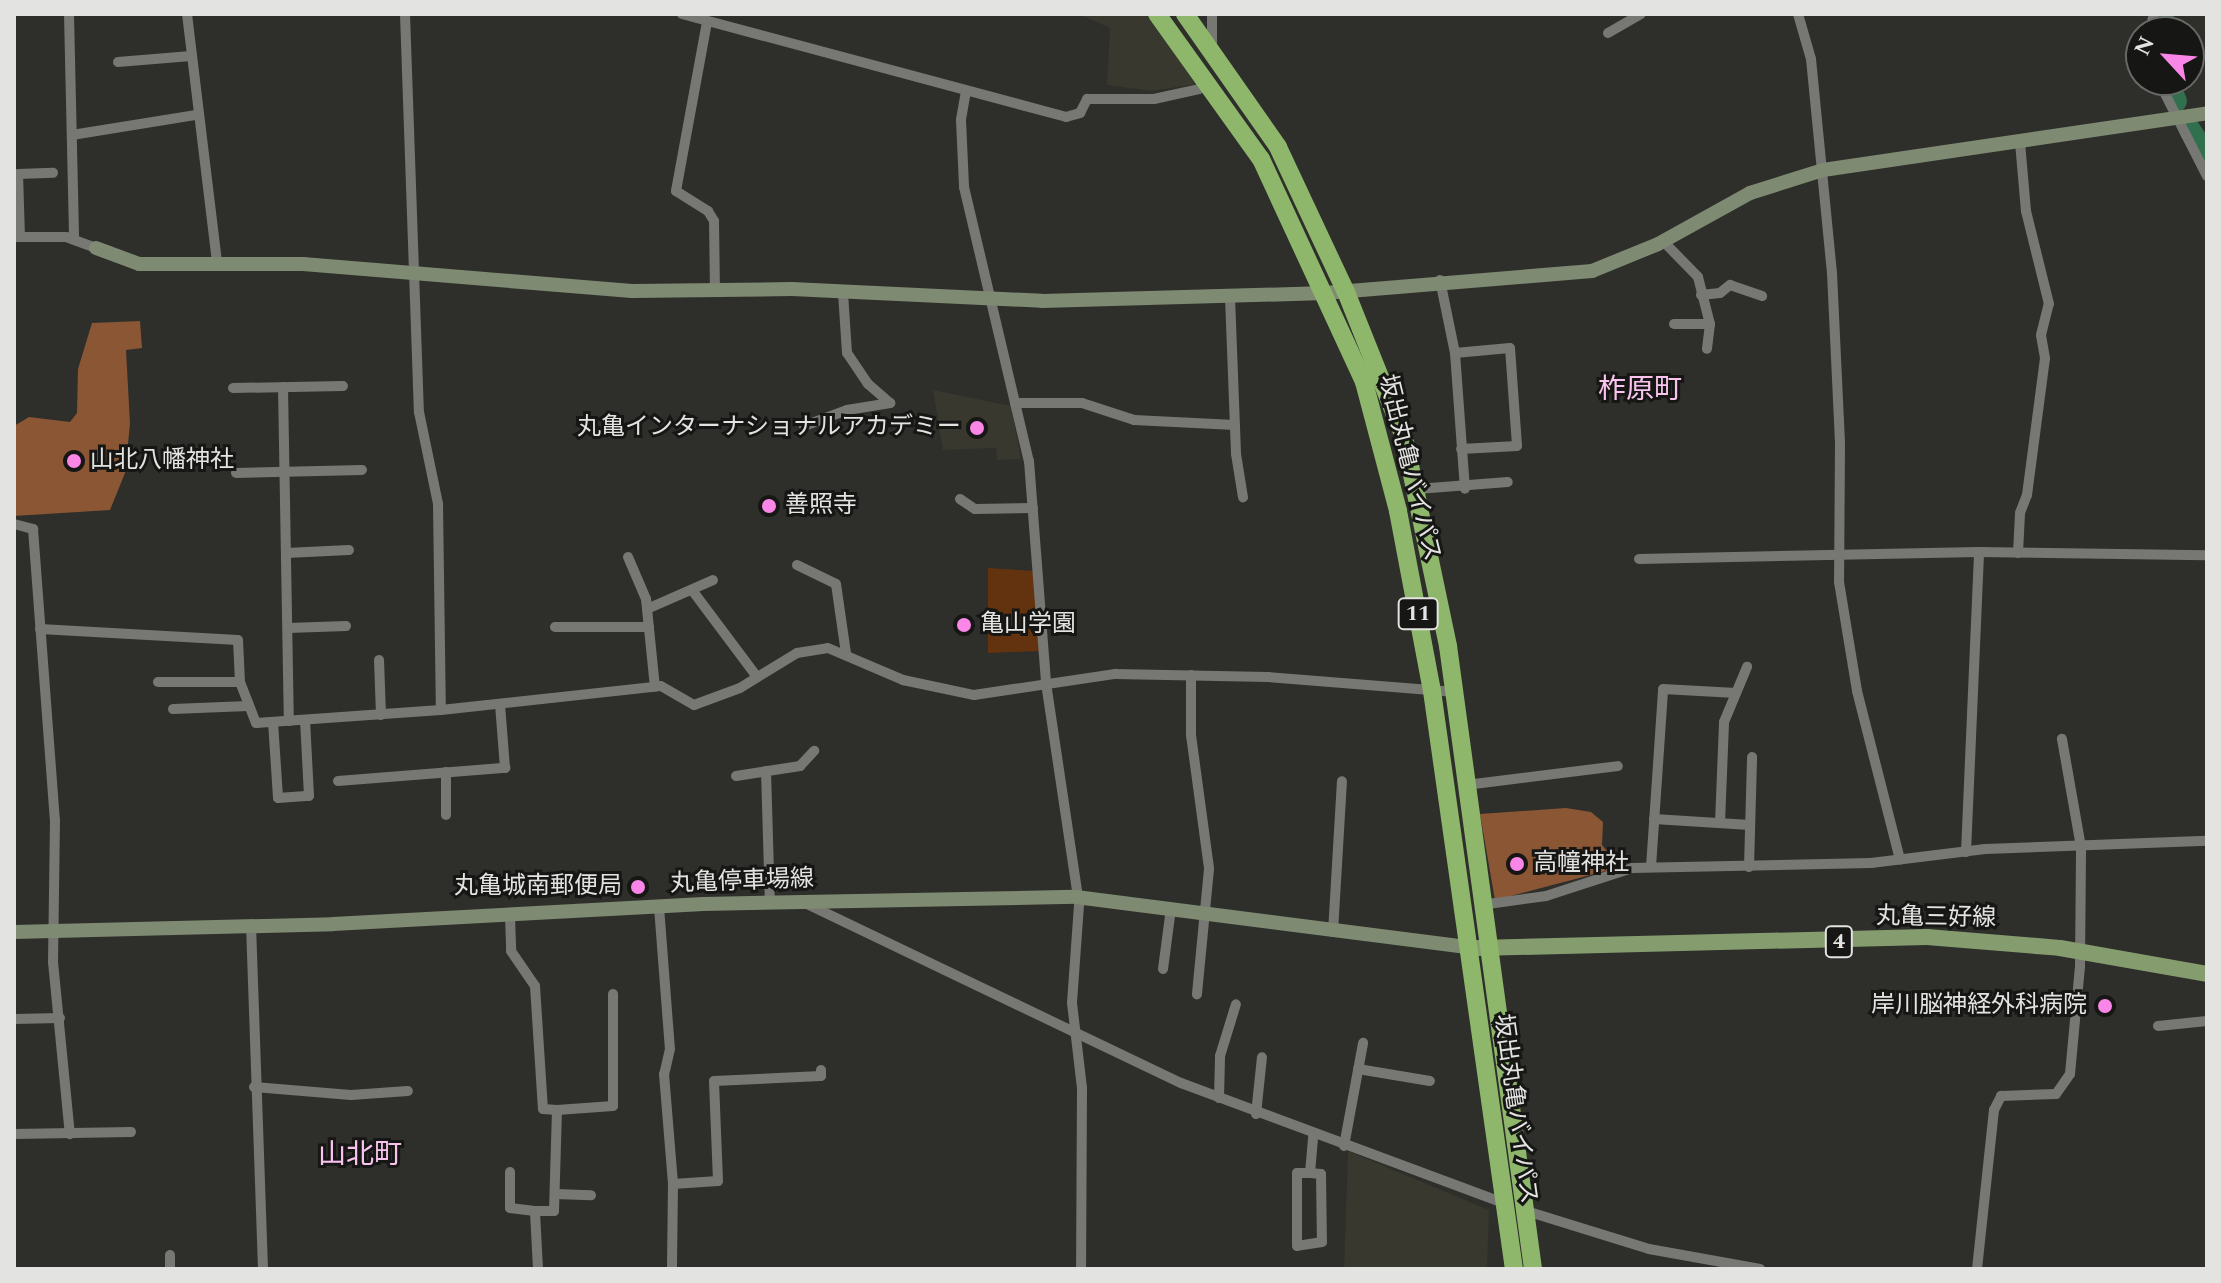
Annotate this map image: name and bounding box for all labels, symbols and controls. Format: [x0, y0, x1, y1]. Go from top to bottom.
north arrow [2125, 16, 2205, 96]
text: N [2126, 31, 2164, 61]
street label: 坂出丸亀バイパス [1372, 371, 1446, 565]
district label: 柞原町 [1598, 373, 1682, 407]
place label: 丸亀インターナショナルアカデミー [577, 414, 961, 442]
marker: 丸亀インターナショナルアカデミー [968, 419, 986, 437]
place label: 山北八幡神社 [90, 447, 234, 475]
marker: 山北八幡神社 [65, 452, 83, 470]
place label: 善照寺 [785, 492, 857, 520]
marker: 善照寺 [760, 497, 778, 515]
road number: 11 [1396, 596, 1440, 632]
place label: 亀山学園 [980, 611, 1076, 639]
marker: 亀山学園 [955, 616, 973, 634]
place label: 高幢神社 [1533, 850, 1629, 878]
marker: 高幢神社 [1508, 855, 1526, 873]
street label: 丸亀停車場線 [670, 865, 814, 899]
place label: 丸亀城南郵便局 [454, 873, 622, 901]
marker: 丸亀城南郵便局 [629, 878, 647, 896]
street label: 丸亀三好線 [1876, 903, 1996, 933]
road number: 4 [1823, 924, 1855, 960]
place label: 岸川脳神経外科病院 [1871, 992, 2087, 1020]
marker: 岸川脳神経外科病院 [2094, 995, 2116, 1017]
street label: 坂出丸亀バイパス [1487, 1012, 1543, 1206]
district label: 山北町 [318, 1138, 402, 1172]

